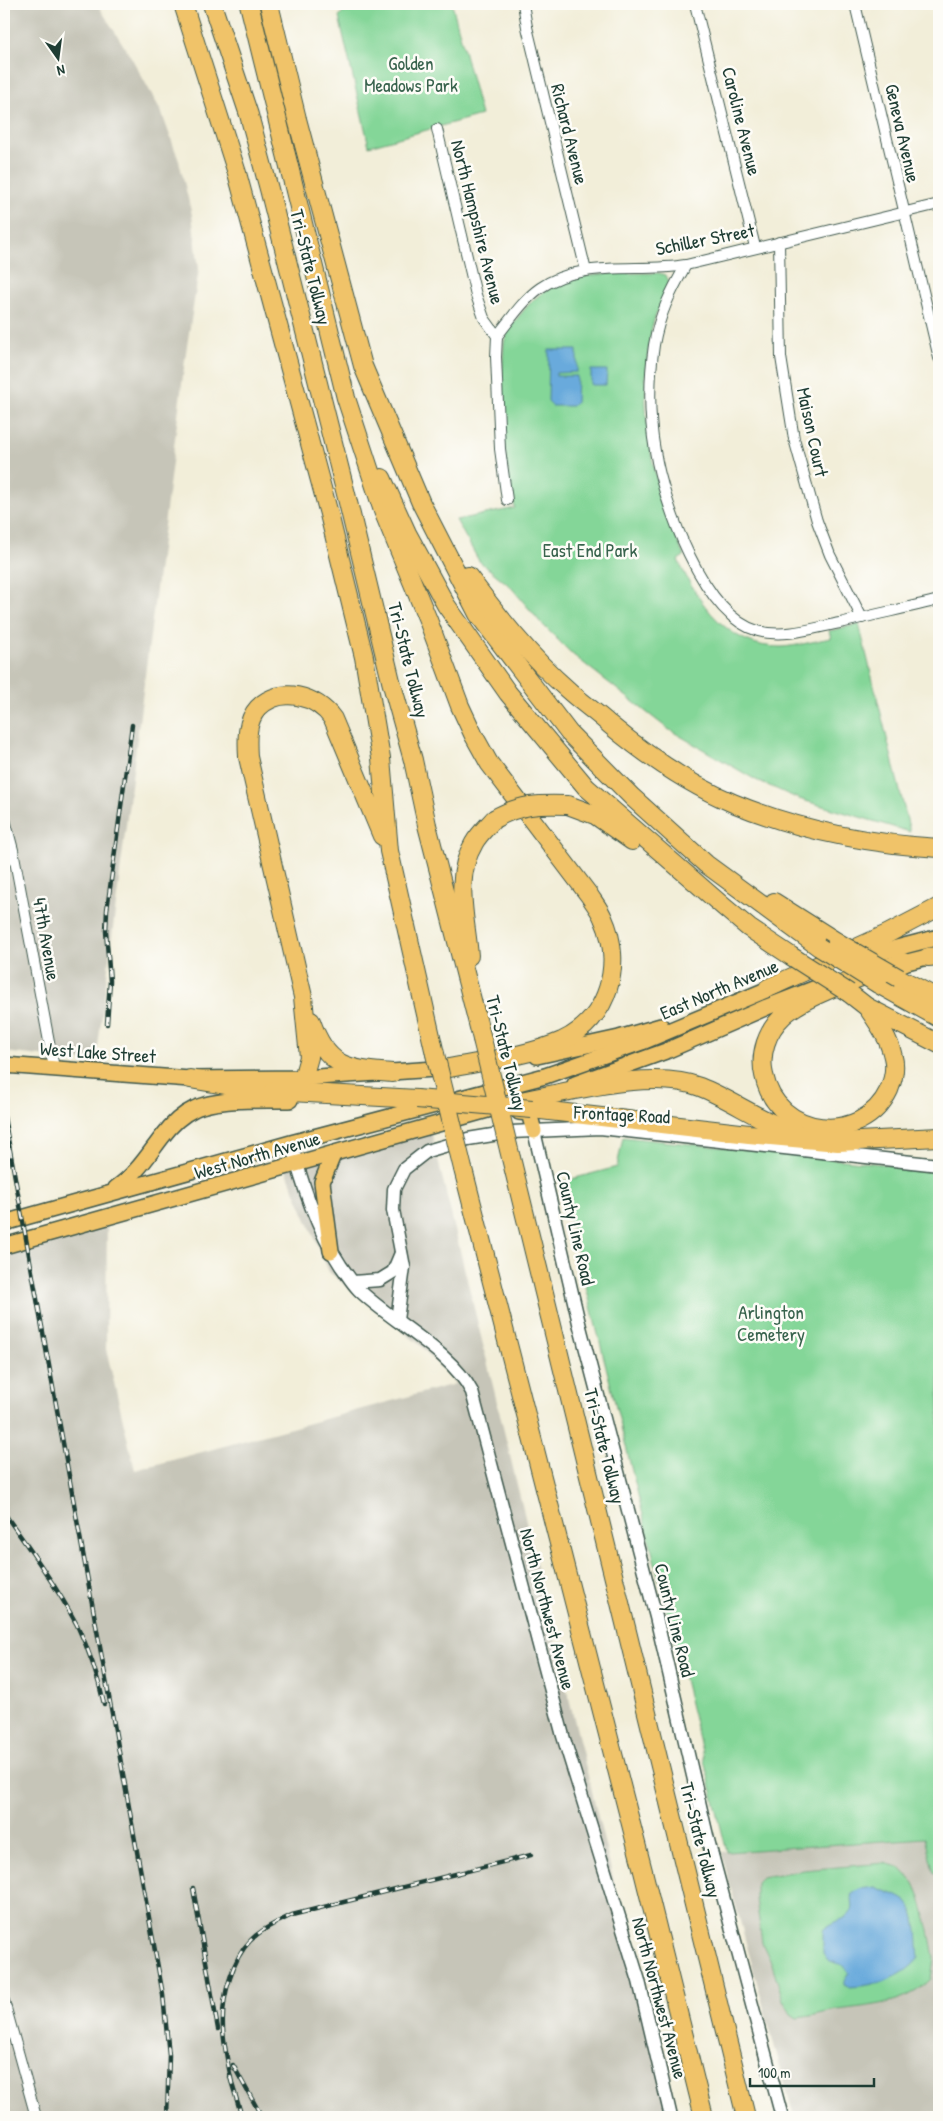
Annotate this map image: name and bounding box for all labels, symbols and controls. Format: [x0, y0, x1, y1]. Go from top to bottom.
north arrow [32, 32, 82, 82]
park label: Golden Meadows Park [364, 50, 458, 98]
text: N [55, 61, 67, 81]
street label: Caroline Avenue [716, 64, 768, 178]
street label: Richard Avenue [545, 81, 595, 188]
street label: Geneva Avenue [879, 81, 927, 185]
street label: North Hampshire Avenue [445, 137, 511, 307]
street label: Tri-State Tollway [284, 206, 338, 328]
street label: Schiller Street [653, 217, 757, 261]
street label: Maison Court [791, 385, 835, 479]
park label: East End Park [543, 537, 637, 563]
street label: Tri-State Tollway [382, 599, 436, 721]
street label: 47th Avenue [27, 896, 67, 983]
street label: East North Avenue [656, 952, 783, 1026]
street label: Tri-State Tollway [480, 992, 534, 1114]
street label: West Lake Street [39, 1035, 157, 1069]
street label: Frontage Road [572, 1098, 671, 1130]
street label: West North Avenue [191, 1125, 323, 1185]
street label: County Line Road [550, 1168, 602, 1288]
park label: Arlington Cemetery [737, 1299, 805, 1347]
street label: Tri-State Tollway [578, 1385, 632, 1507]
street label: North Northwest Avenue [514, 1525, 582, 1693]
street label: County Line Road [648, 1560, 702, 1680]
street label: Tri-State Tollway [674, 1779, 728, 1901]
street label: North Northwest Avenue [626, 1914, 694, 2082]
scale bar [750, 2056, 874, 2088]
text: 100 m [758, 2062, 791, 2083]

